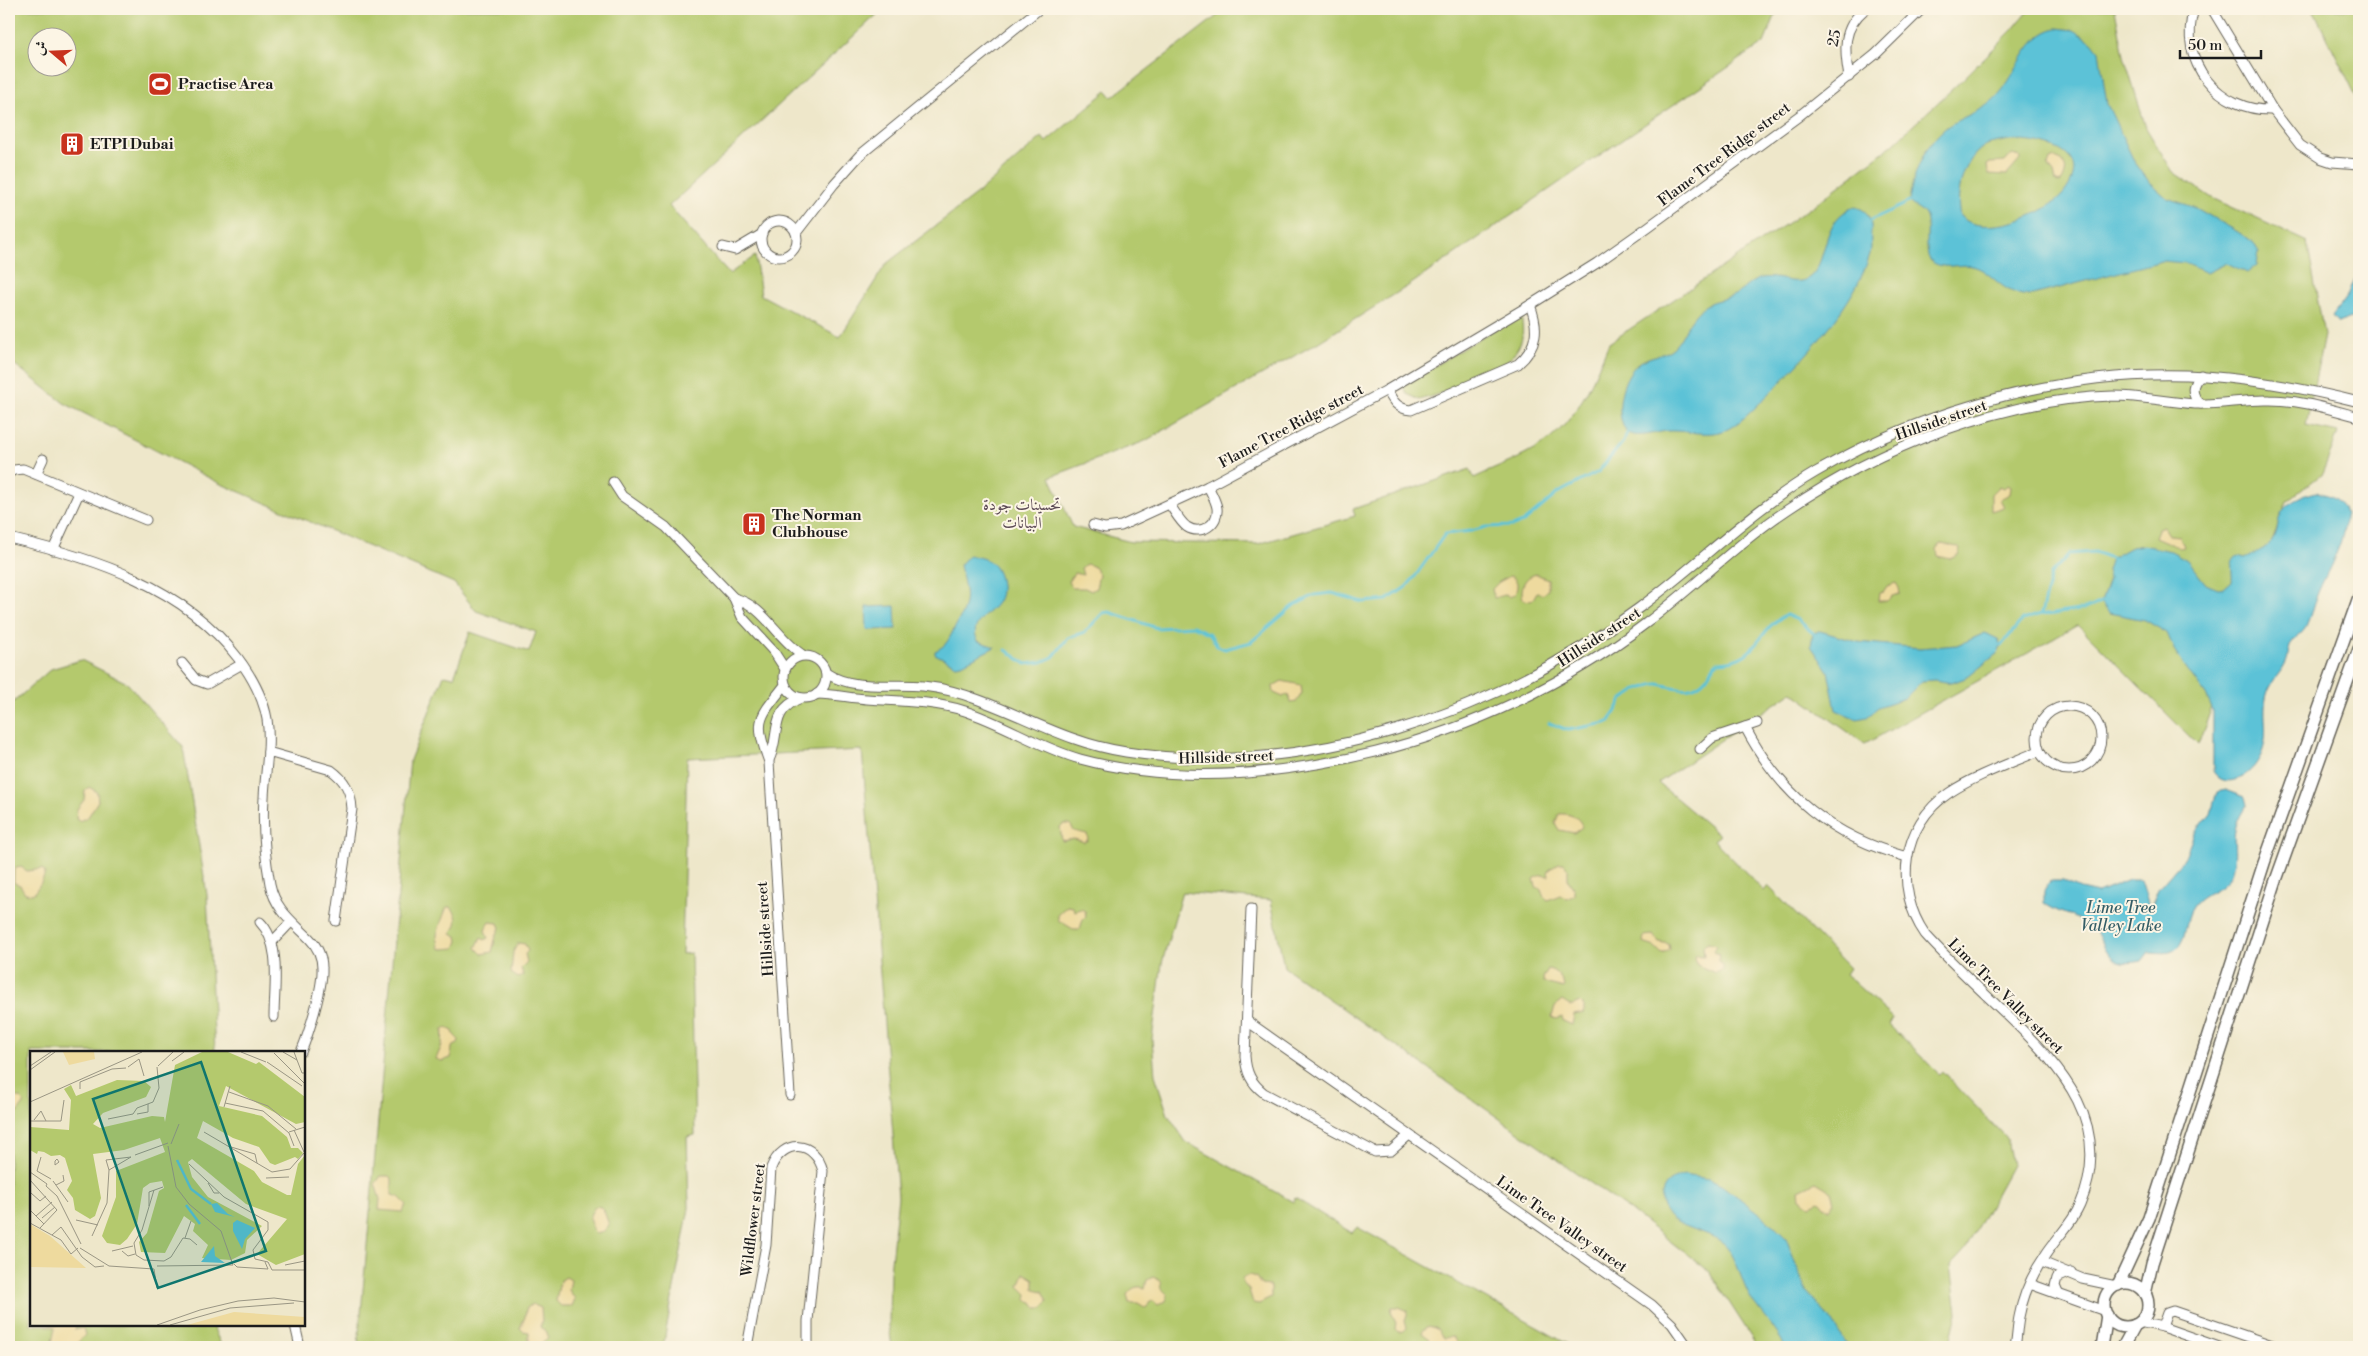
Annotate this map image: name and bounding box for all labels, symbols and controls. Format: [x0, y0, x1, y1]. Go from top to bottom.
north arrow [28, 28, 78, 78]
street label: 25 [1824, 28, 1845, 48]
scale bar [2180, 28, 2262, 60]
text: 50 m [2188, 36, 2222, 55]
text: ش [30, 38, 51, 58]
sports icon: Practise Area [147, 71, 173, 97]
place label: Practise Area [178, 75, 274, 94]
street label: Flame Tree Ridge street [1654, 98, 1795, 210]
building icon: ETPI Dubai [59, 131, 85, 157]
place label: ETPI Dubai [90, 135, 174, 154]
street label: Flame Tree Ridge street [1216, 380, 1367, 473]
street label: Hillside street [1893, 396, 1990, 445]
district label: تحسينات جودة البيانات [983, 495, 1061, 533]
place label: The Norman Clubhouse [772, 506, 862, 542]
building icon: The Norman Clubhouse [741, 511, 767, 537]
street label: Hillside street [1554, 603, 1645, 671]
street label: Hillside street [1178, 746, 1275, 769]
street label: Hillside street [753, 880, 778, 977]
water label: Lime Tree Valley Lake [2081, 898, 2162, 936]
street label: Lime Tree Valley street [1944, 935, 2068, 1059]
inset map [30, 1051, 305, 1326]
street label: Wildflower street [737, 1161, 770, 1279]
street label: Lime Tree Valley street [1492, 1172, 1632, 1277]

